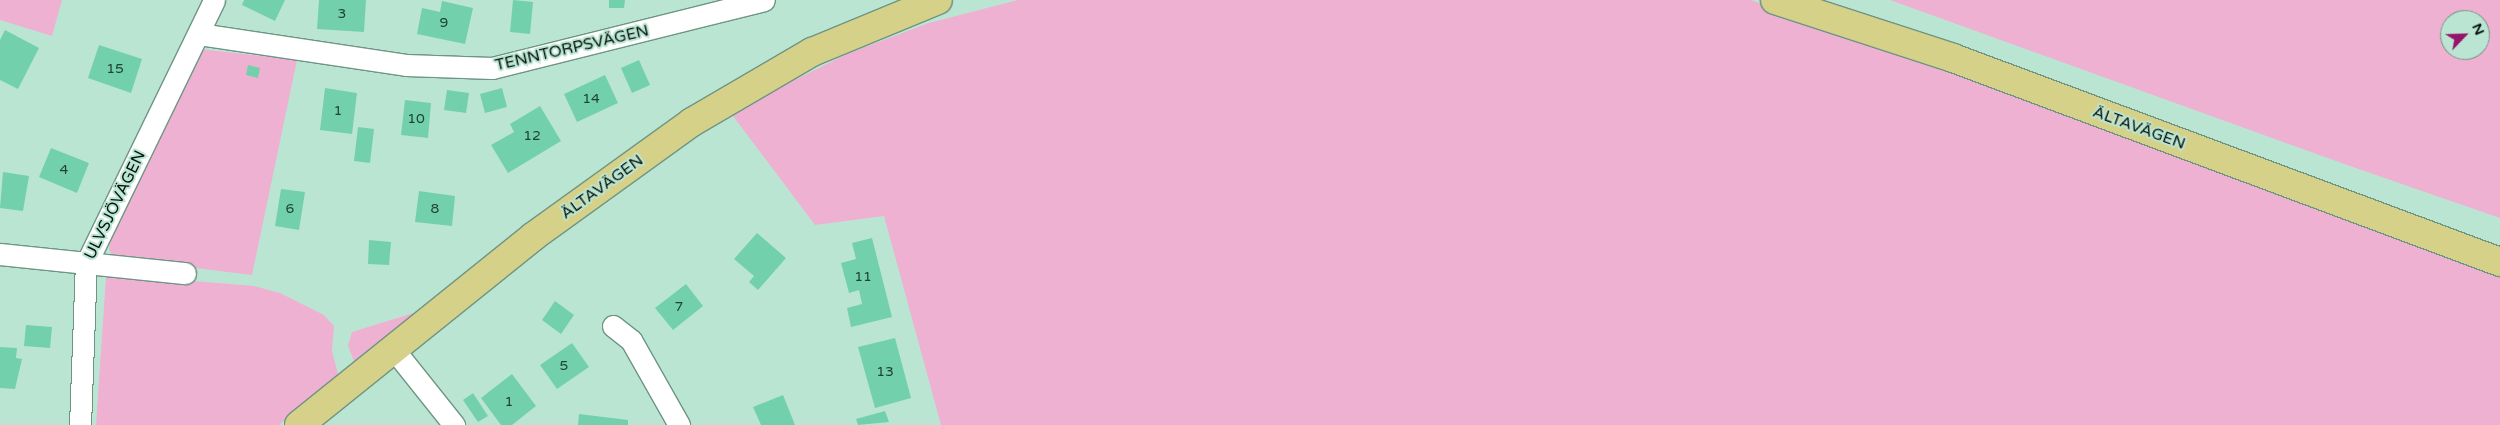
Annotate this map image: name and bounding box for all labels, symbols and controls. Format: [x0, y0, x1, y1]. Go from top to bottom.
house number: 3 [338, 6, 346, 22]
north arrow [2440, 10, 2490, 60]
house number: 9 [440, 15, 448, 31]
street label: TENNTORPSVÄGEN [493, 21, 651, 75]
text: N [2468, 21, 2488, 38]
house number: 15 [106, 61, 124, 77]
house number: 14 [582, 91, 600, 107]
street label: ÄLTAVÄGEN [2090, 102, 2188, 154]
house number: 1 [334, 103, 342, 119]
house number: 10 [407, 111, 425, 127]
house number: 12 [523, 128, 541, 144]
street label: ULVSJÖVÄGEN [80, 147, 150, 263]
street label: ÄLTAVÄGEN [557, 151, 647, 223]
house number: 4 [60, 162, 68, 178]
house number: 6 [286, 201, 294, 217]
house number: 8 [431, 201, 439, 217]
house number: 11 [854, 269, 872, 285]
house number: 7 [675, 299, 683, 315]
house number: 5 [560, 358, 568, 374]
house number: 13 [876, 364, 894, 380]
house number: 1 [505, 394, 513, 410]

